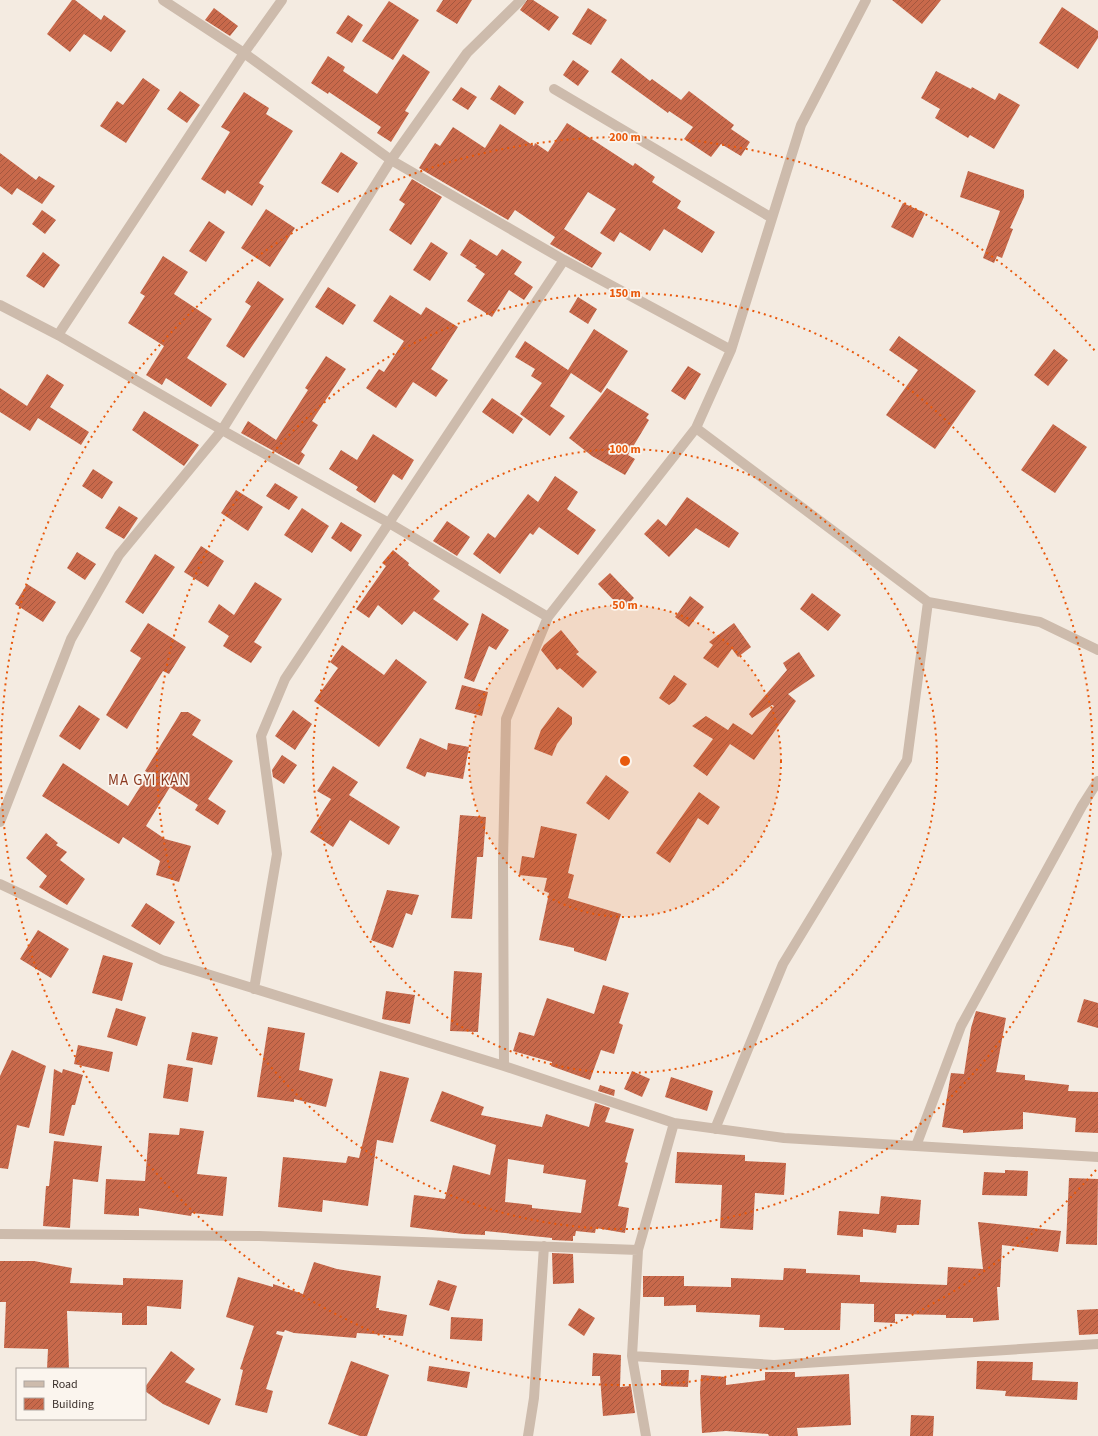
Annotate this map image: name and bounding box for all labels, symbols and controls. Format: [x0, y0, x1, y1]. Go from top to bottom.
text: 200 m [609, 129, 641, 146]
text: 150 m [609, 285, 641, 302]
text: 100 m [609, 441, 641, 458]
text: 50 m [612, 597, 638, 614]
centre of rings [618, 754, 632, 768]
district label: MA GYI KAN [108, 770, 190, 791]
legend [16, 1368, 146, 1420]
text: Road [52, 1376, 78, 1393]
text: Building [52, 1396, 94, 1413]

